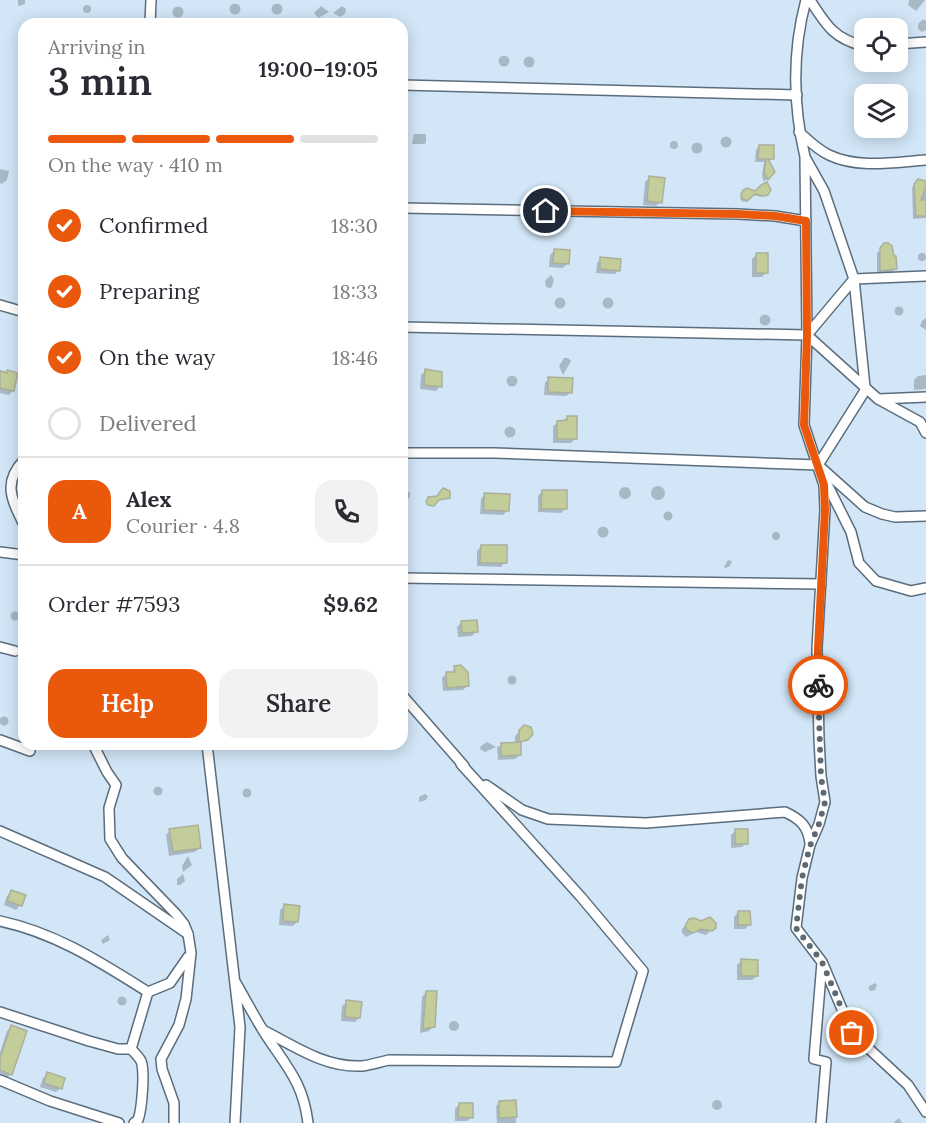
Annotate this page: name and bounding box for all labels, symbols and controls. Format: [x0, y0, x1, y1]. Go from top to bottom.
map controls [854, 18, 908, 138]
button: locate [854, 18, 908, 72]
text: Arriving in [48, 34, 145, 59]
text: 19:00–19:05 [258, 55, 378, 83]
text: 3 min [48, 56, 152, 106]
button: layers [854, 84, 908, 138]
text: On the way · 410 m [48, 152, 223, 177]
pin [520, 185, 571, 236]
icon: home [529, 194, 562, 227]
icon: check [48, 209, 81, 242]
text: Confirmed [99, 211, 208, 239]
text: 18:30 [331, 213, 378, 238]
icon: check [48, 275, 81, 308]
text: Preparing [99, 277, 199, 305]
text: 18:33 [332, 279, 378, 304]
icon: check [48, 341, 81, 374]
text: On the way [99, 343, 215, 371]
text: 18:46 [332, 345, 378, 370]
text: Delivered [99, 409, 197, 437]
button: phone [315, 480, 378, 543]
text: Alex [126, 485, 171, 513]
text: A [72, 497, 87, 525]
text: Courier · 4.8 [126, 513, 240, 538]
text: Order #7593 [48, 590, 181, 618]
text: $9.62 [323, 590, 378, 618]
courier [788, 655, 848, 715]
button: Help [48, 669, 207, 738]
button: Share [219, 669, 378, 738]
icon: bike [802, 669, 835, 702]
pin [826, 1007, 877, 1058]
icon: bag [835, 1016, 868, 1049]

